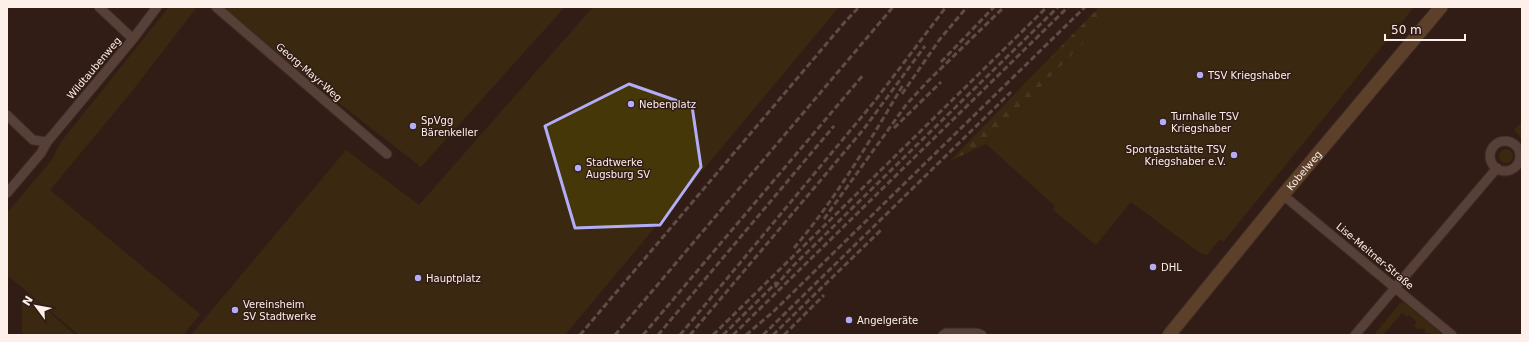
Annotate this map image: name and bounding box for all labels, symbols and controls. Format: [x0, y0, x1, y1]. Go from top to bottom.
scale bar [1385, 16, 1465, 42]
text: 50 m [1391, 23, 1422, 37]
street label: Wildtaubenweg [65, 35, 123, 101]
street label: Georg-Mayr-Weg [274, 41, 344, 103]
marker: TSV Kriegshaber [1195, 70, 1205, 80]
place label: TSV Kriegshaber [1207, 70, 1292, 81]
marker: Nebenplatz [626, 99, 636, 109]
place label: Nebenplatz [639, 99, 696, 110]
place label: Turnhalle TSV Kriegshaber [1170, 111, 1239, 134]
place label: SpVgg Bärenkeller [421, 115, 479, 138]
marker: Turnhalle TSV Kriegshaber [1158, 117, 1168, 127]
marker: SpVgg Bärenkeller [408, 121, 418, 131]
place label: Sportgaststätte TSV Kriegshaber e.V. [1126, 144, 1226, 167]
street label: Kobelweg [1284, 148, 1324, 192]
marker: Sportgaststätte TSV Kriegshaber e.V. [1229, 150, 1239, 160]
place label: Stadtwerke Augsburg SV [586, 157, 650, 180]
marker: Stadtwerke Augsburg SV [573, 163, 583, 173]
street label: Lise-Meitner-Straße [1334, 221, 1416, 291]
marker: DHL [1148, 262, 1158, 272]
place label: DHL [1161, 262, 1182, 273]
marker: Hauptplatz [413, 273, 423, 283]
place label: Hauptplatz [426, 273, 481, 284]
north arrow [16, 286, 56, 326]
text: N [20, 294, 36, 308]
place label: Vereinsheim SV Stadtwerke [243, 299, 316, 322]
marker: Vereinsheim SV Stadtwerke [230, 305, 240, 315]
marker: Angelgeräte [844, 315, 854, 325]
place label: Angelgeräte [857, 315, 918, 326]

